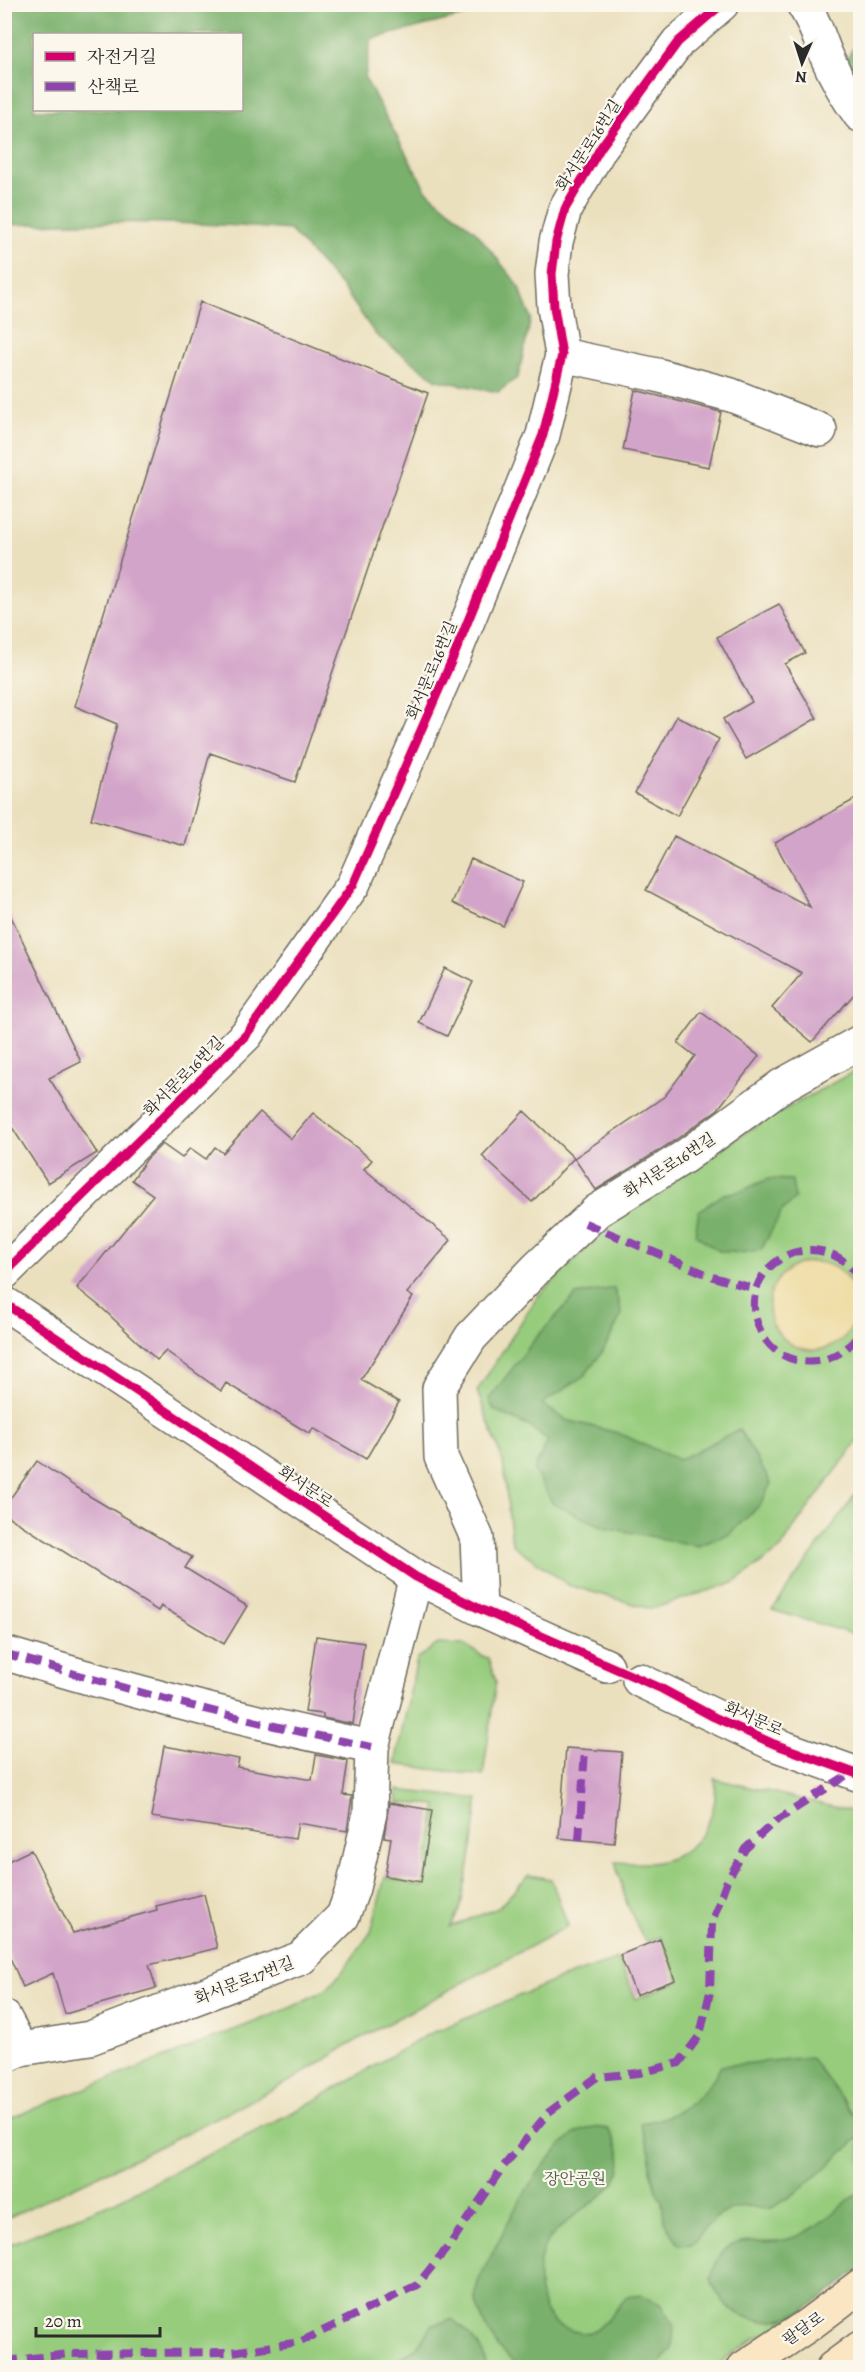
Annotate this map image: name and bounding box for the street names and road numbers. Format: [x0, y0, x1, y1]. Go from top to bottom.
street label: 화서문로16번길 [551, 95, 627, 196]
street label: 화서문로16번길 [401, 617, 463, 723]
street label: 화서문로16번길 [139, 1032, 229, 1122]
street label: 화서문로16번길 [619, 1128, 720, 1204]
street label: 화서문로 [274, 1460, 338, 1514]
street label: 화서문로 [721, 1696, 787, 1742]
street label: 화서문로17번길 [191, 1952, 297, 2010]
street label: 팔달로 [778, 2306, 829, 2351]

